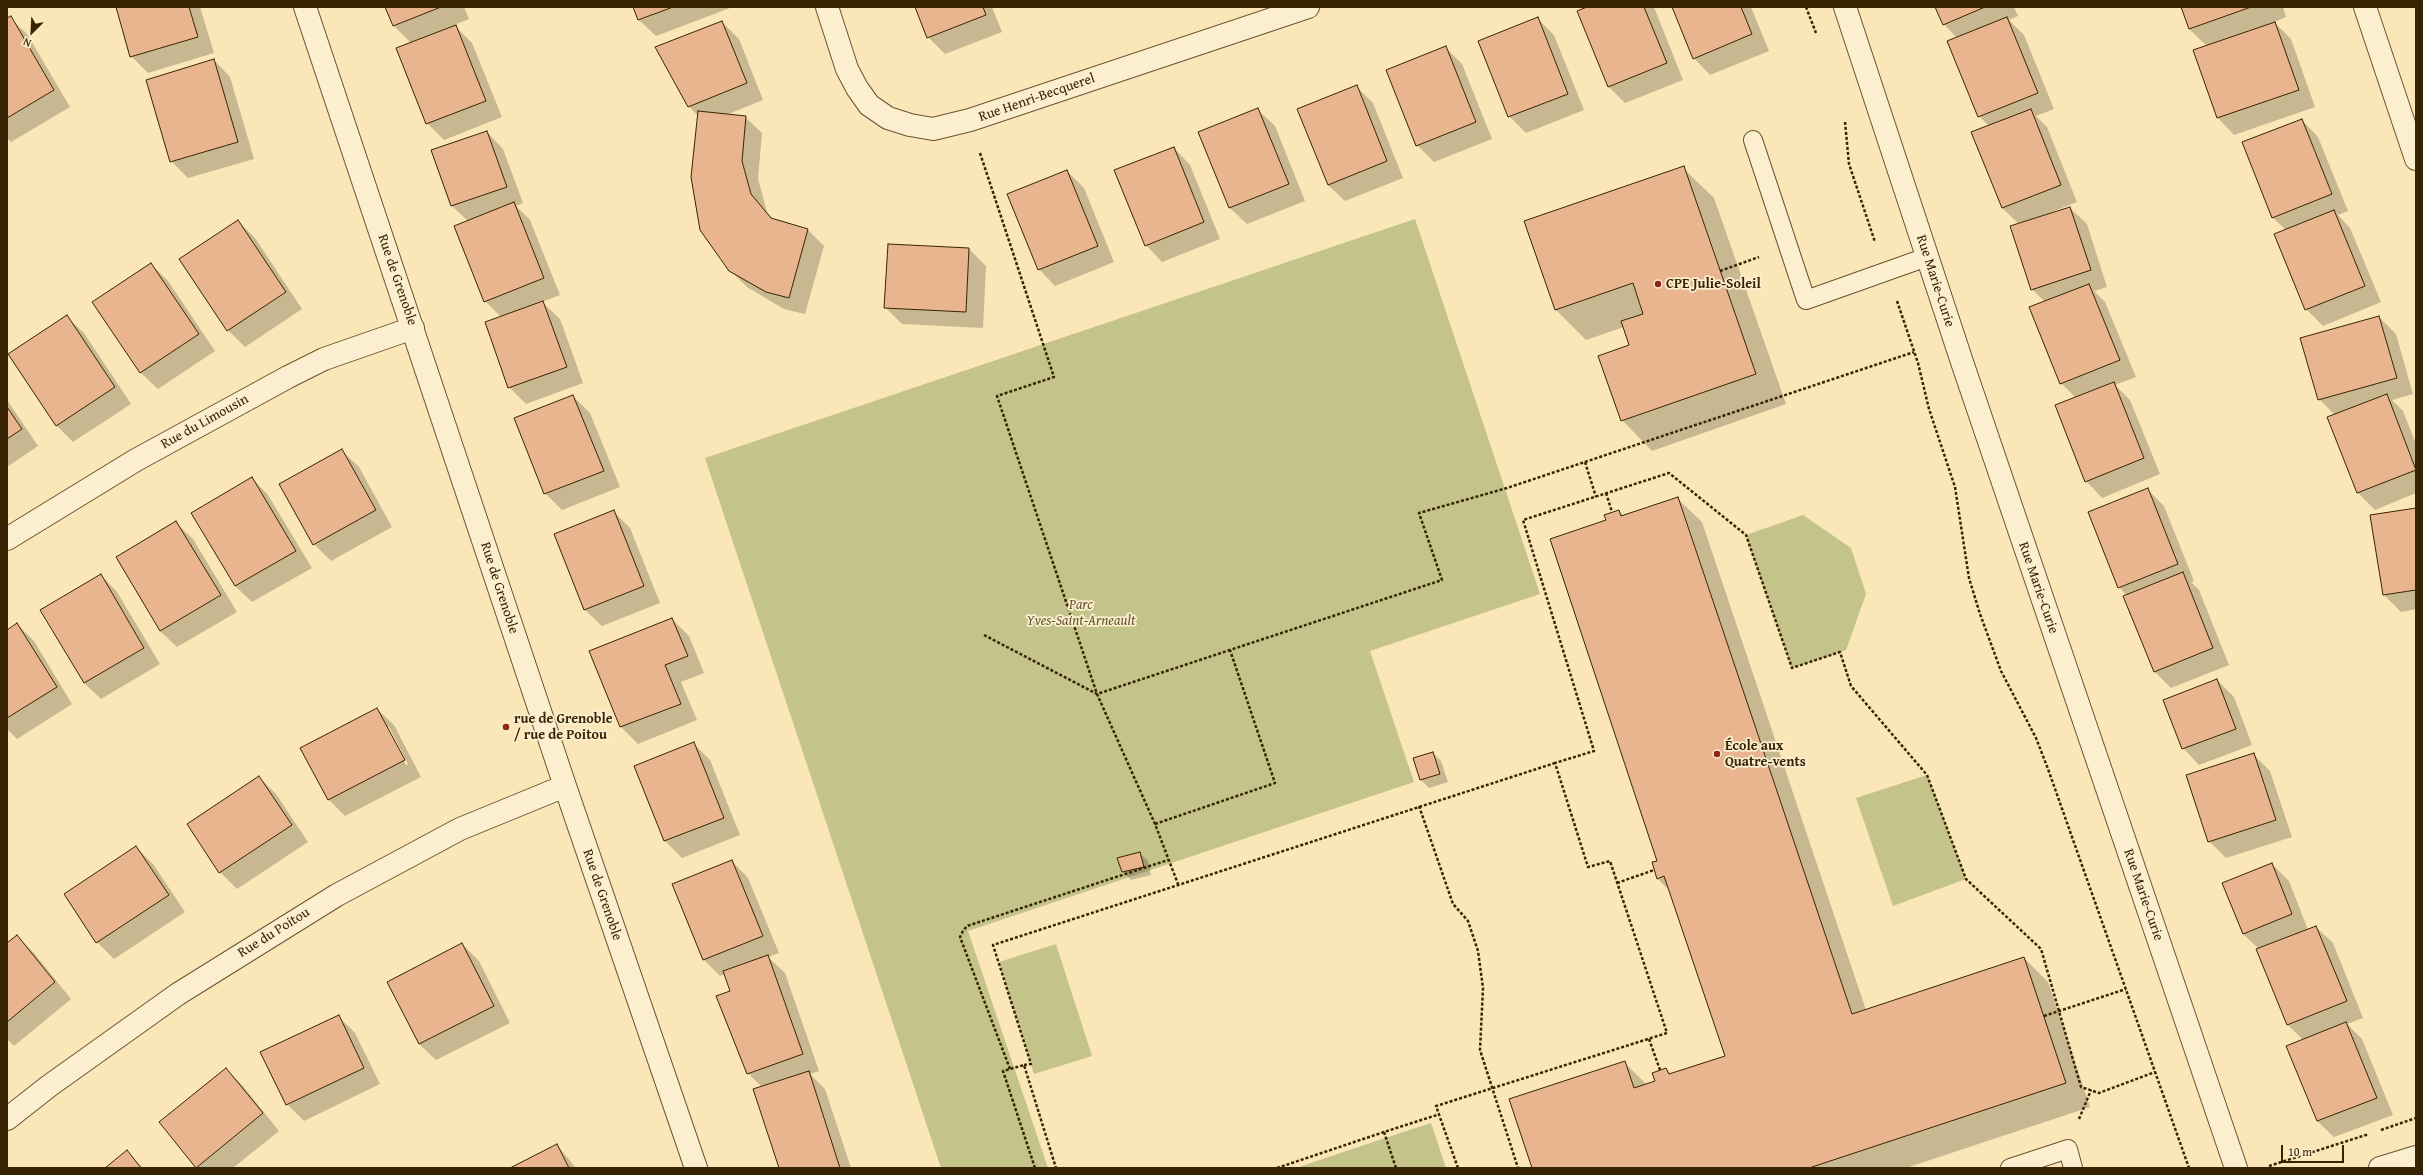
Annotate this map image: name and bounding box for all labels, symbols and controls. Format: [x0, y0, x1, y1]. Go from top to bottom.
north arrow [12, 12, 52, 52]
text: N [21, 34, 34, 52]
street label: Rue Henri-Becquerel [977, 70, 1097, 126]
street label: Rue de Grenoble [374, 232, 420, 328]
street label: Rue Marie-Curie [1912, 233, 1958, 329]
place label: CPE Julie-Soleil [1666, 276, 1761, 292]
marker: CPE Julie-Soleil [1653, 279, 1663, 289]
street label: Rue du Limousin [158, 391, 252, 453]
street label: Rue de Grenoble [476, 540, 522, 636]
street label: Rue Marie-Curie [2014, 540, 2062, 636]
park label: Parc Yves-Saint-Arneault [1027, 597, 1135, 630]
place label: rue de Grenoble / rue de Poitou [514, 711, 613, 744]
marker: rue de Grenoble / rue de Poitou [501, 722, 511, 732]
place label: École aux Quatre-vents [1725, 738, 1806, 770]
marker: École aux Quatre-vents [1712, 749, 1722, 759]
street label: Rue de Grenoble [579, 847, 625, 943]
street label: Rue Marie-Curie [2119, 847, 2167, 943]
street label: Rue du Poitou [235, 904, 313, 962]
scale bar [2283, 1137, 2346, 1163]
text: 10 m [2288, 1143, 2312, 1160]

